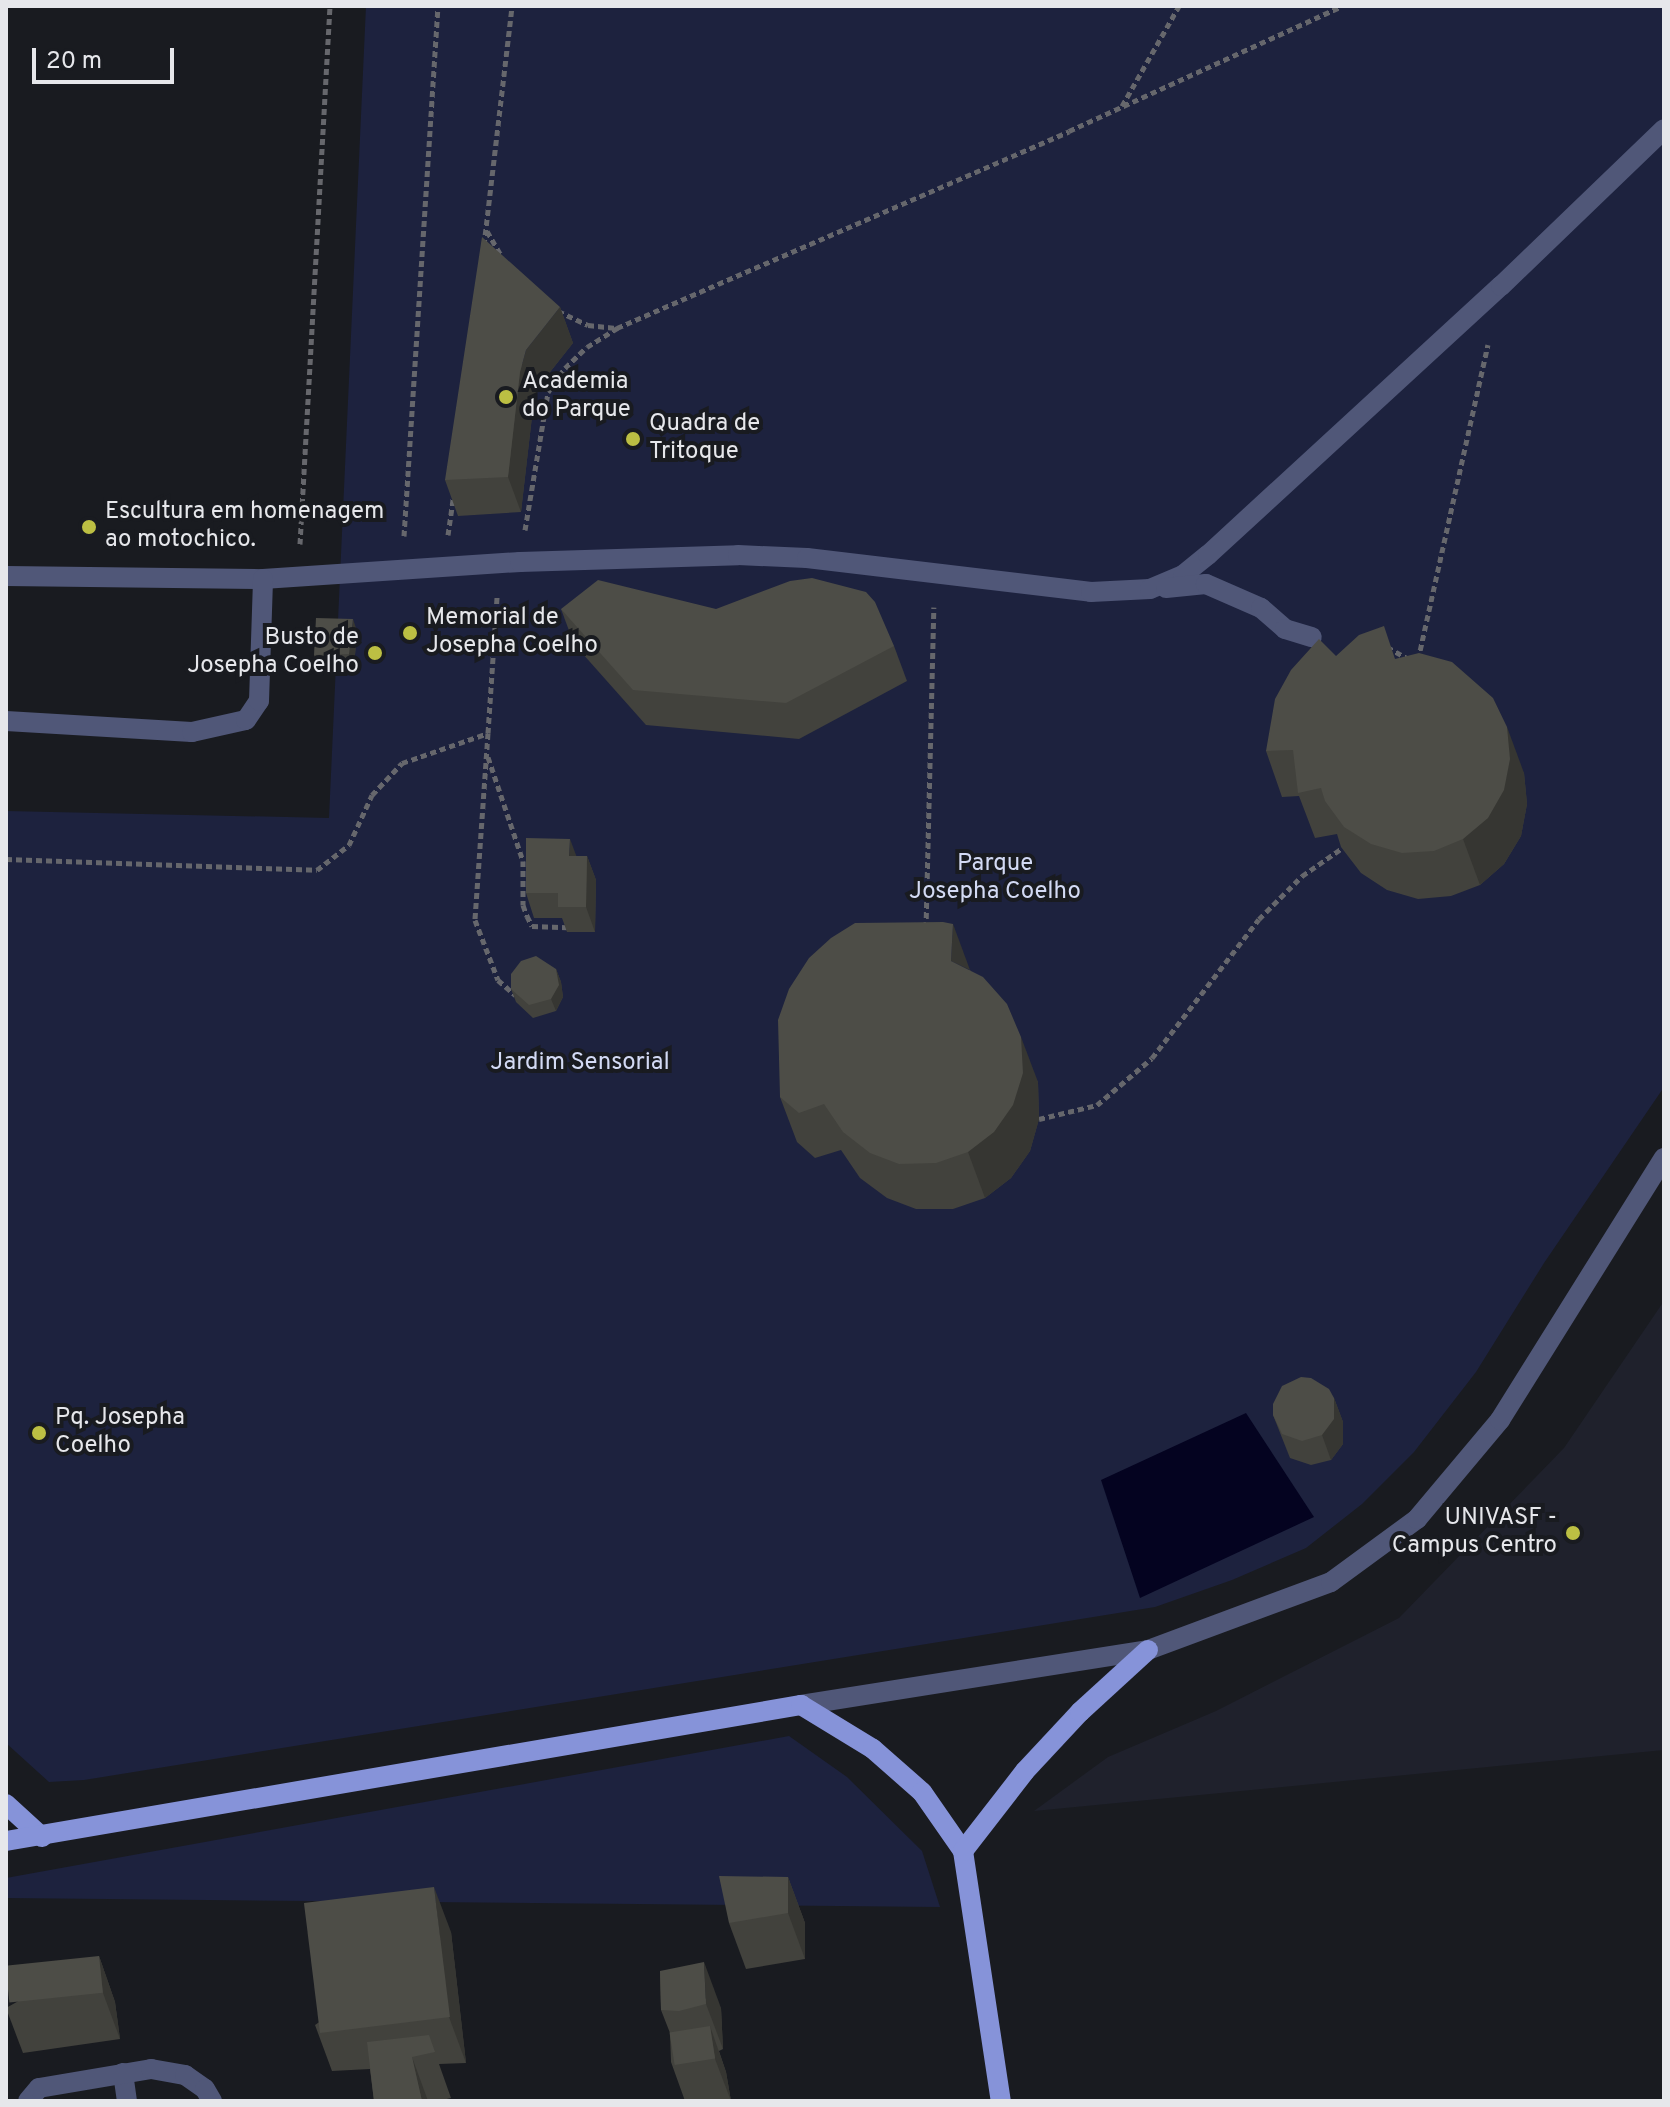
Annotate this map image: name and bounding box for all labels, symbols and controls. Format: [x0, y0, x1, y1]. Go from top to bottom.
scale bar [36, 32, 178, 82]
text: 20 m [46, 47, 102, 77]
place label: Academia do Parque [522, 369, 631, 425]
marker: Academia do Parque [497, 388, 515, 406]
place label: Quadra de Tritoque [649, 411, 760, 467]
marker: Quadra de Tritoque [624, 430, 642, 448]
place label: Escultura em homenagem ao motochico. [105, 499, 384, 555]
marker: Escultura em homenagem ao motochico. [80, 518, 98, 536]
place label: Memorial de Josepha Coelho [426, 605, 598, 661]
marker: Memorial de Josepha Coelho [401, 624, 419, 642]
place label: Busto de Josepha Coelho [187, 625, 359, 681]
marker: Busto de Josepha Coelho [366, 644, 384, 662]
park label: Parque Josepha Coelho [909, 851, 1081, 907]
park label: Jardim Sensorial [490, 1050, 670, 1078]
place label: Pq. Josepha Coelho [55, 1405, 185, 1461]
marker: Pq. Josepha Coelho [30, 1424, 48, 1442]
place label: UNIVASF - Campus Centro [1392, 1505, 1557, 1561]
marker: UNIVASF - Campus Centro [1564, 1524, 1582, 1542]

